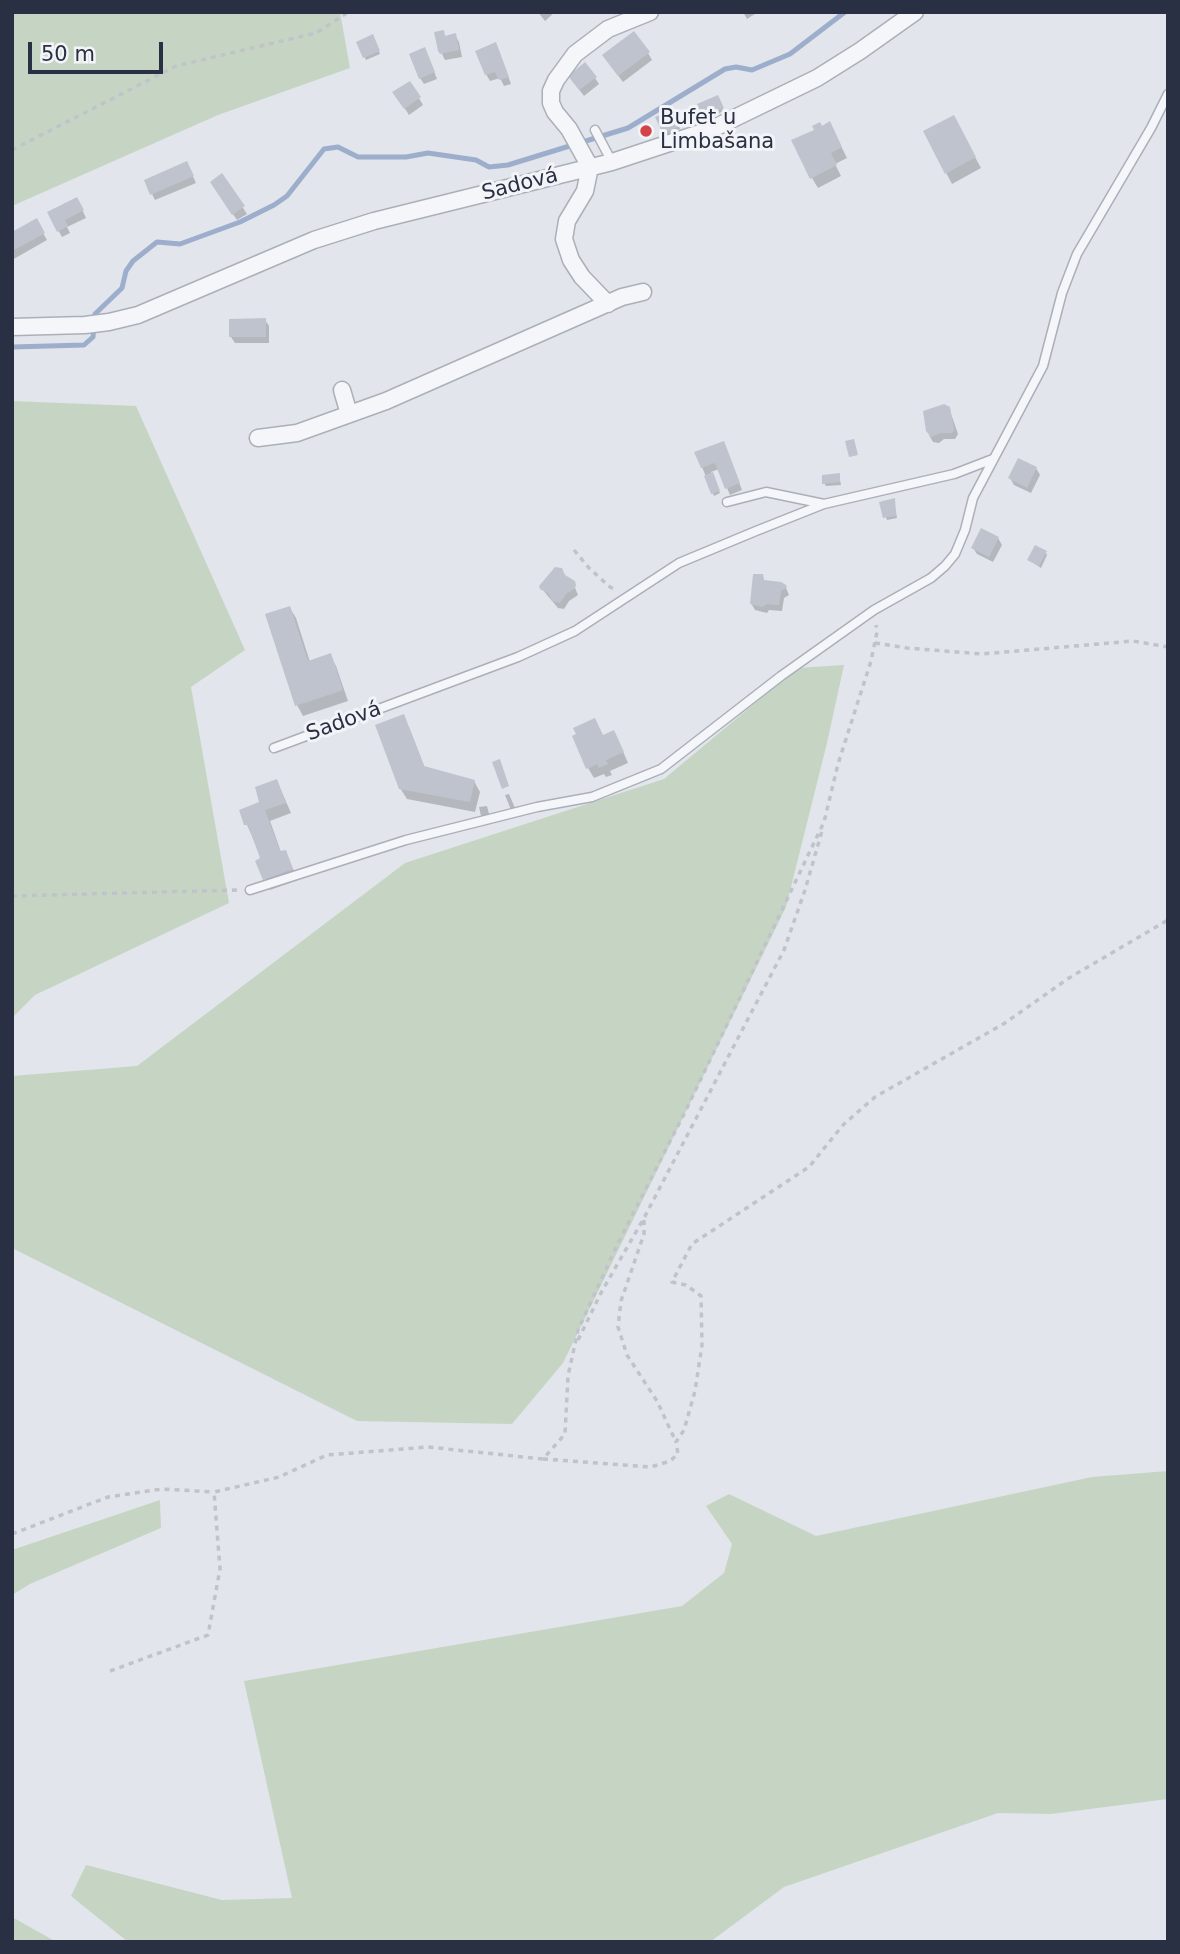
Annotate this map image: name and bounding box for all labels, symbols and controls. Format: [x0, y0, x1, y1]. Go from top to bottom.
scale bar [32, 28, 166, 72]
text: 50 m [41, 42, 95, 66]
place label: Bufet u Limbašana [660, 106, 774, 156]
marker: Bufet u Limbašana [638, 123, 654, 139]
street label: Sadová [479, 163, 561, 207]
street label: Sadová [303, 697, 385, 747]

